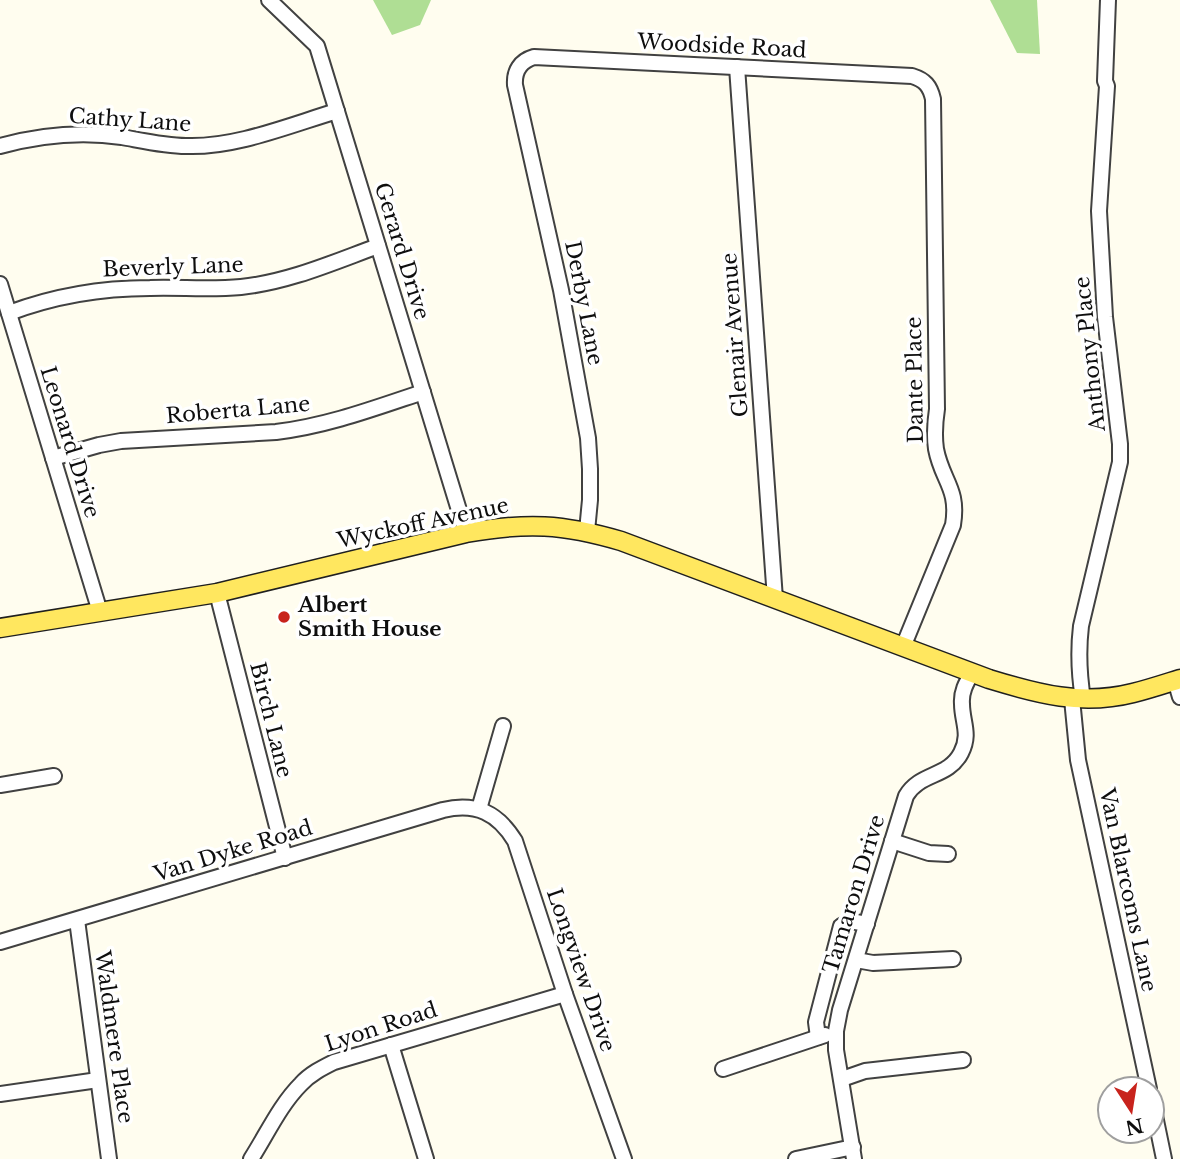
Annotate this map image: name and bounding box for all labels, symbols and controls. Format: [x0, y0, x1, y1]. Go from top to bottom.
street label: Woodside Road [636, 29, 807, 63]
street label: Cathy Lane [68, 103, 192, 137]
street label: Gerard Drive [369, 179, 435, 323]
street label: Derby Lane [559, 239, 609, 367]
street label: Beverly Lane [102, 252, 244, 282]
street label: Glenair Avenue [716, 252, 754, 418]
street label: Anthony Place [1069, 275, 1111, 434]
street label: Dante Place [901, 316, 929, 444]
street label: Leonard Drive [35, 363, 105, 521]
street label: Roberta Lane [165, 391, 311, 429]
street label: Wyckoff Avenue [334, 492, 511, 554]
place label: Albert Smith House [297, 592, 442, 642]
marker: Albert Smith House [276, 609, 292, 625]
street label: Birch Lane [244, 660, 298, 780]
street label: Van Blarcoms Lane [1094, 785, 1162, 994]
street label: Tamaron Drive [818, 812, 890, 976]
street label: Van Dyke Road [150, 815, 315, 888]
street label: Longview Drive [541, 885, 621, 1055]
street label: Waldmere Place [89, 948, 139, 1125]
street label: Lyon Road [321, 997, 441, 1057]
north arrow [1096, 1075, 1166, 1145]
text: N [1123, 1113, 1146, 1139]

